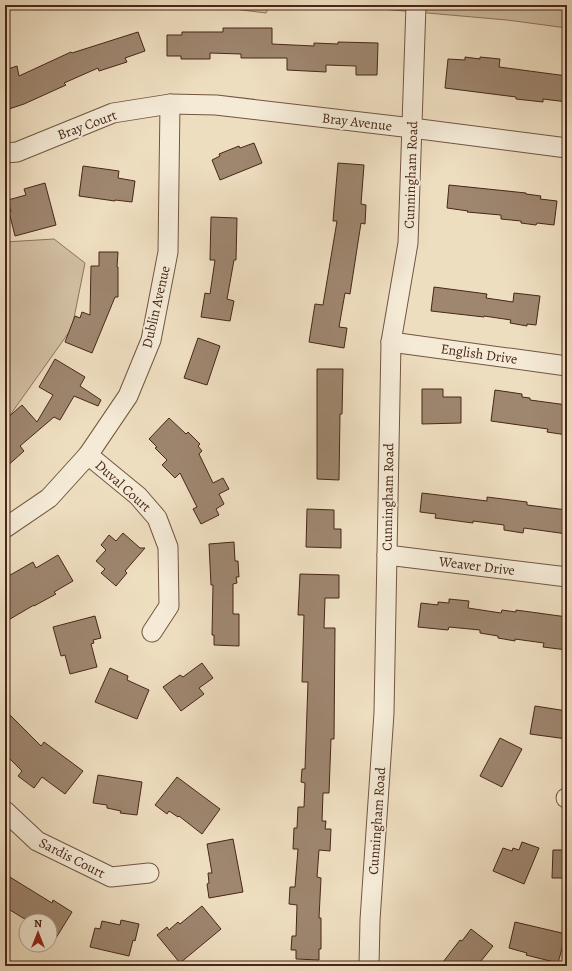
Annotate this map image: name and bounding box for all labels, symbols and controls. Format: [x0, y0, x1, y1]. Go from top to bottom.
street label: Bray Court [55, 105, 120, 144]
street label: Bray Avenue [321, 108, 393, 136]
street label: Cunningham Road [400, 120, 422, 229]
street label: Dublin Avenue [137, 264, 175, 350]
street label: English Drive [439, 339, 519, 369]
street label: Cunningham Road [378, 442, 398, 551]
street label: Duval Court [91, 456, 155, 516]
street label: Weaver Drive [437, 552, 516, 580]
street label: Cunningham Road [364, 766, 390, 875]
street label: Sardis Court [36, 833, 109, 883]
north arrow [18, 913, 58, 953]
text: N [34, 916, 42, 931]

